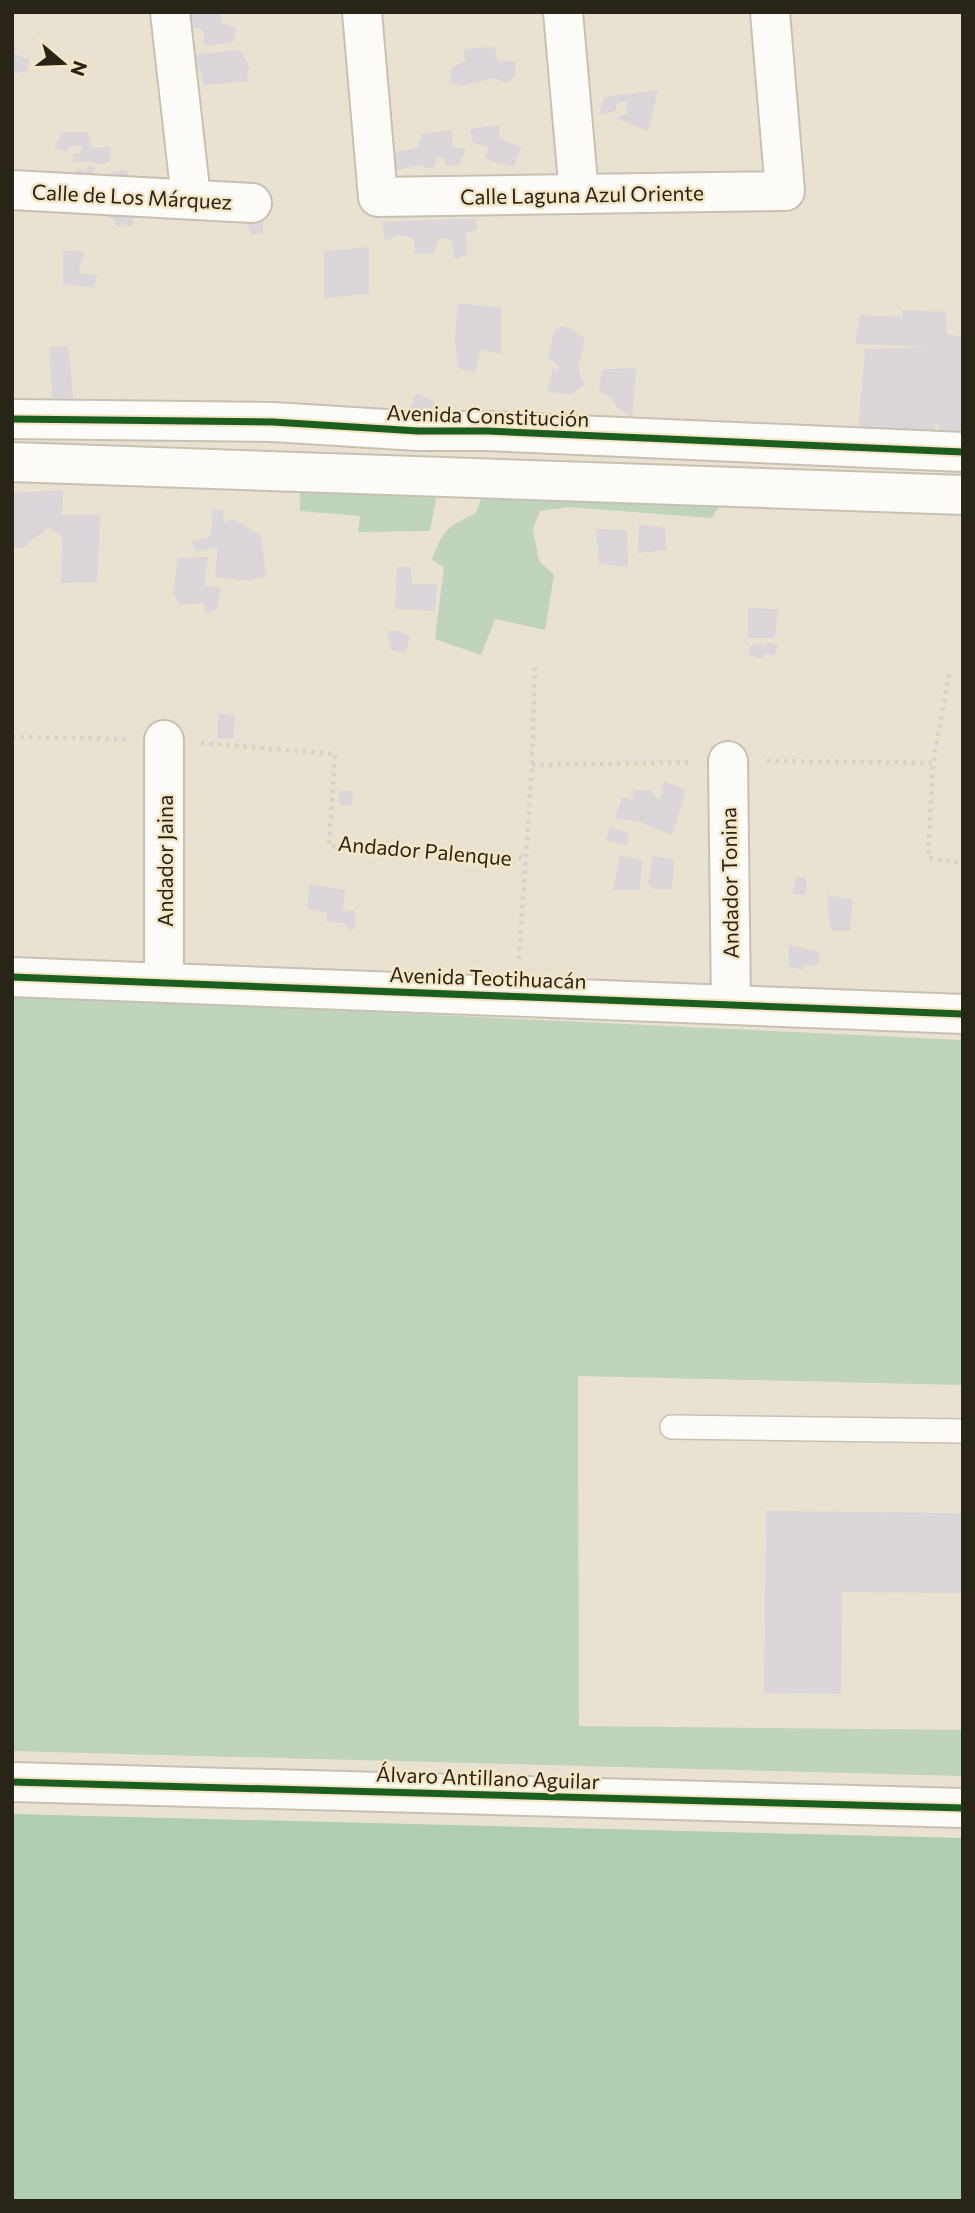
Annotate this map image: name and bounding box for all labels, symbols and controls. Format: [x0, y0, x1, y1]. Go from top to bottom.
north arrow [28, 28, 98, 98]
text: N [66, 58, 93, 79]
street label: Calle de Los Márquez [31, 178, 233, 214]
street label: Calle Laguna Azul Oriente [460, 179, 704, 209]
street label: Avenida Constitución [386, 399, 590, 431]
street label: Andador Jaina [152, 795, 177, 927]
street label: Andador Tonina [715, 807, 743, 959]
street label: Andador Palenque [337, 830, 513, 870]
street label: Avenida Teotihuacán [389, 961, 587, 993]
street label: Álvaro Antillano Aguilar [376, 1761, 600, 1793]

